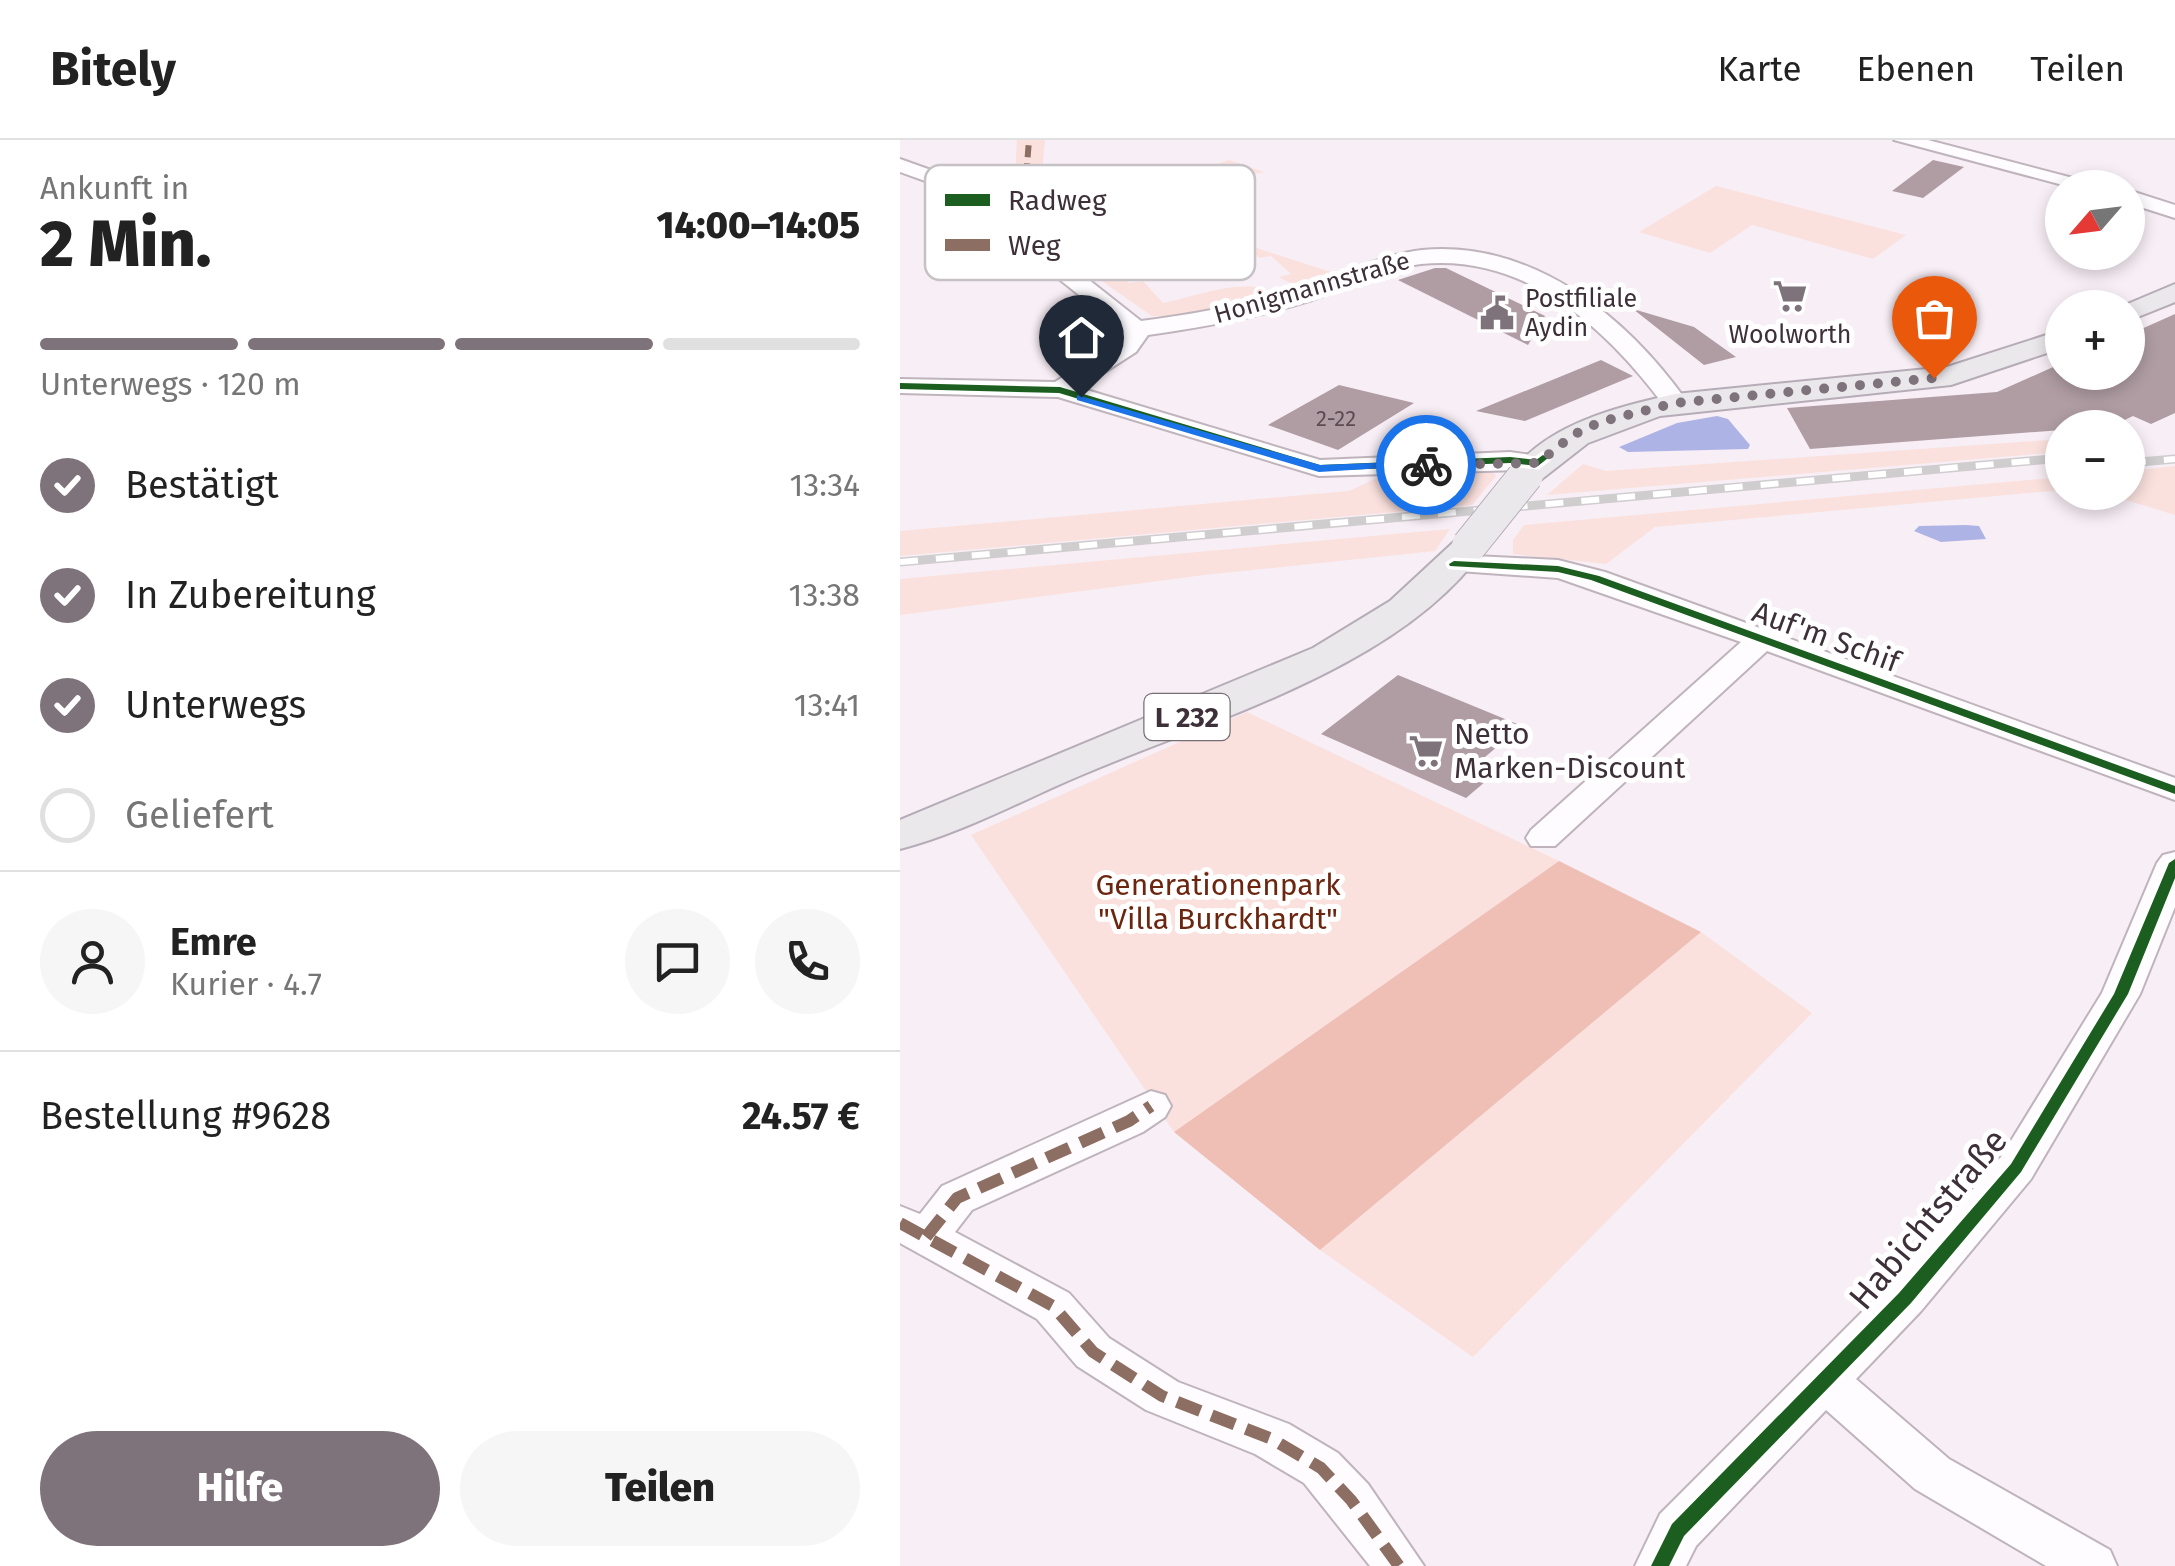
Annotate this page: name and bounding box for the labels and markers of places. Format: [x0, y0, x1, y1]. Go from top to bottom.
pin [1892, 276, 1977, 379]
supermarket icon: Woolworth [1771, 277, 1809, 315]
place label: Postfiliale Aydin [1525, 284, 1637, 343]
public building icon: Postfiliale Aydin [1478, 294, 1516, 332]
pin [1039, 295, 1124, 398]
place label: Woolworth [1729, 320, 1851, 350]
place label: Netto Marken-Discount [1454, 716, 1685, 786]
supermarket icon: Netto Marken-Discount [1407, 732, 1445, 770]

